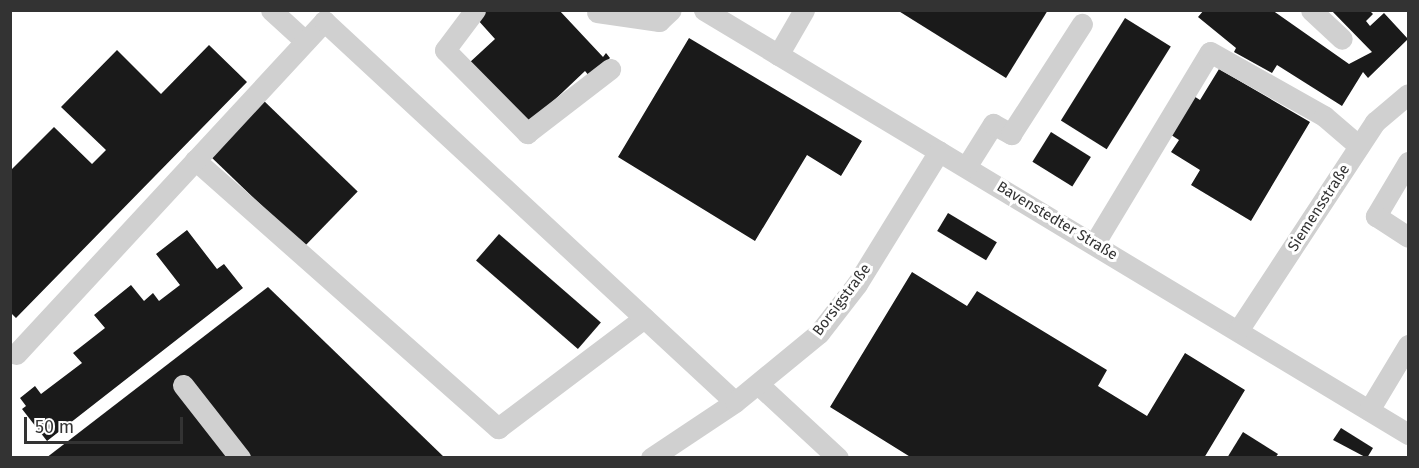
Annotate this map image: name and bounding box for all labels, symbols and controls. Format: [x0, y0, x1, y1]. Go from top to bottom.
street label: Siemensstraße [1284, 161, 1354, 255]
street label: Bavenstedter Straße [993, 178, 1121, 264]
street label: Borsigstraße [809, 261, 875, 339]
scale bar [27, 405, 186, 443]
text: 50 m [35, 416, 74, 438]

